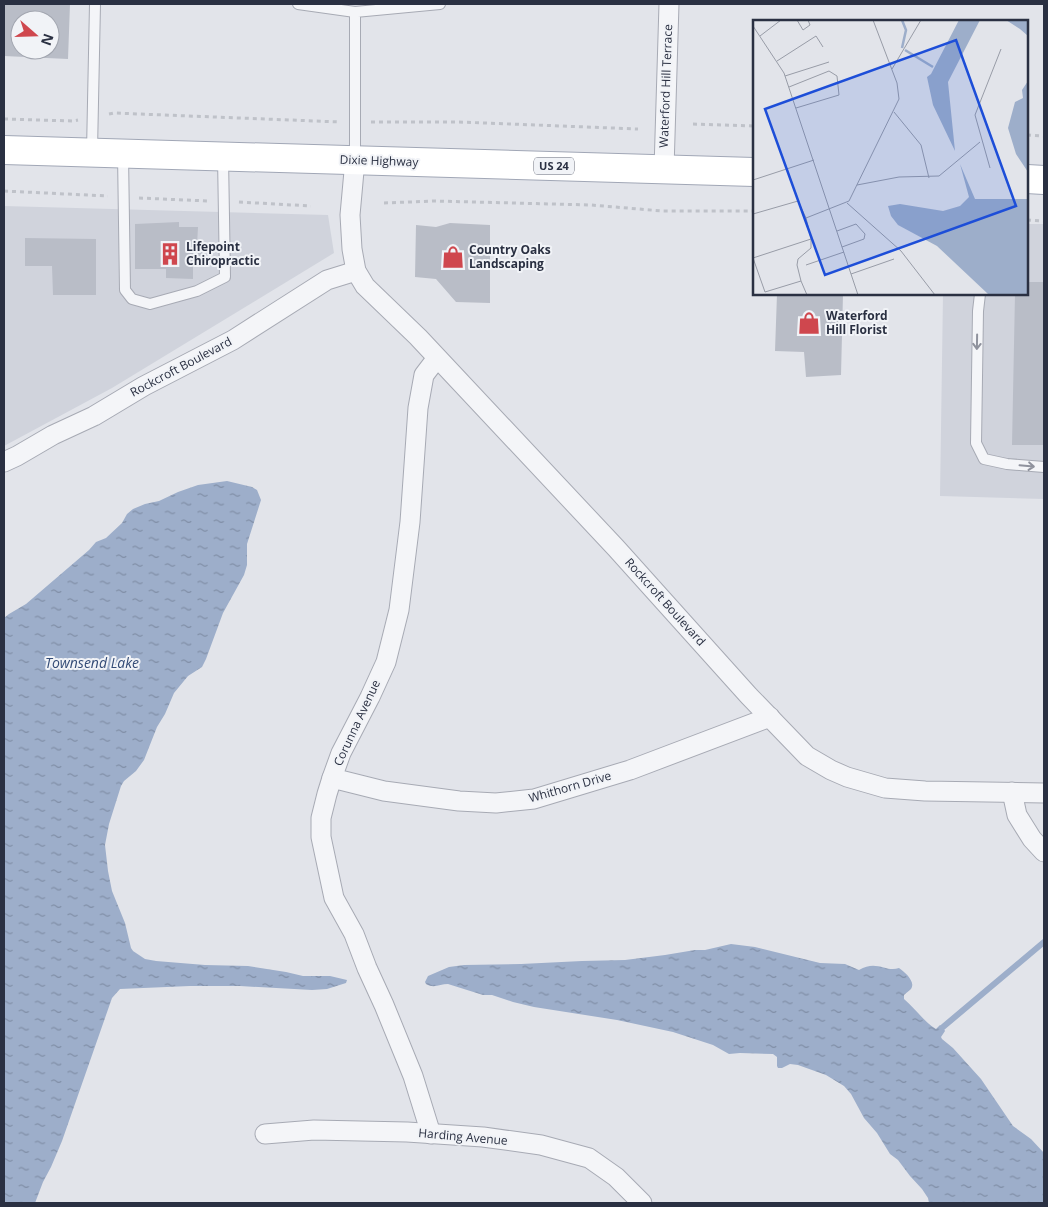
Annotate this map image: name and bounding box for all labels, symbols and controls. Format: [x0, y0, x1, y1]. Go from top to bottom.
north arrow [10, 10, 60, 60]
inset map [753, 20, 1028, 295]
street label: Waterford Hill Terrace [655, 24, 676, 148]
text: N [37, 31, 59, 48]
street label: Dixie Highway [339, 151, 420, 170]
road number: US 24 [534, 158, 574, 175]
place label: Lifepoint Chiropractic [186, 238, 260, 269]
building icon: Lifepoint Chiropractic [157, 241, 183, 267]
place label: Country Oaks Landscaping [469, 241, 551, 272]
shop icon: Country Oaks Landscaping [440, 244, 466, 270]
place label: Waterford Hill Florist [826, 307, 888, 338]
shop icon: Waterford Hill Florist [796, 310, 822, 336]
street label: Rockcroft Boulevard [127, 333, 235, 401]
one-way arrow [973, 334, 982, 350]
one-way arrow [1019, 461, 1035, 471]
street label: Rockcroft Boulevard [621, 554, 709, 649]
water label: Townsend Lake [45, 653, 139, 672]
street label: Corunna Avenue [329, 677, 384, 769]
street label: Whithorn Drive [527, 767, 613, 806]
street label: Harding Avenue [418, 1124, 509, 1149]

